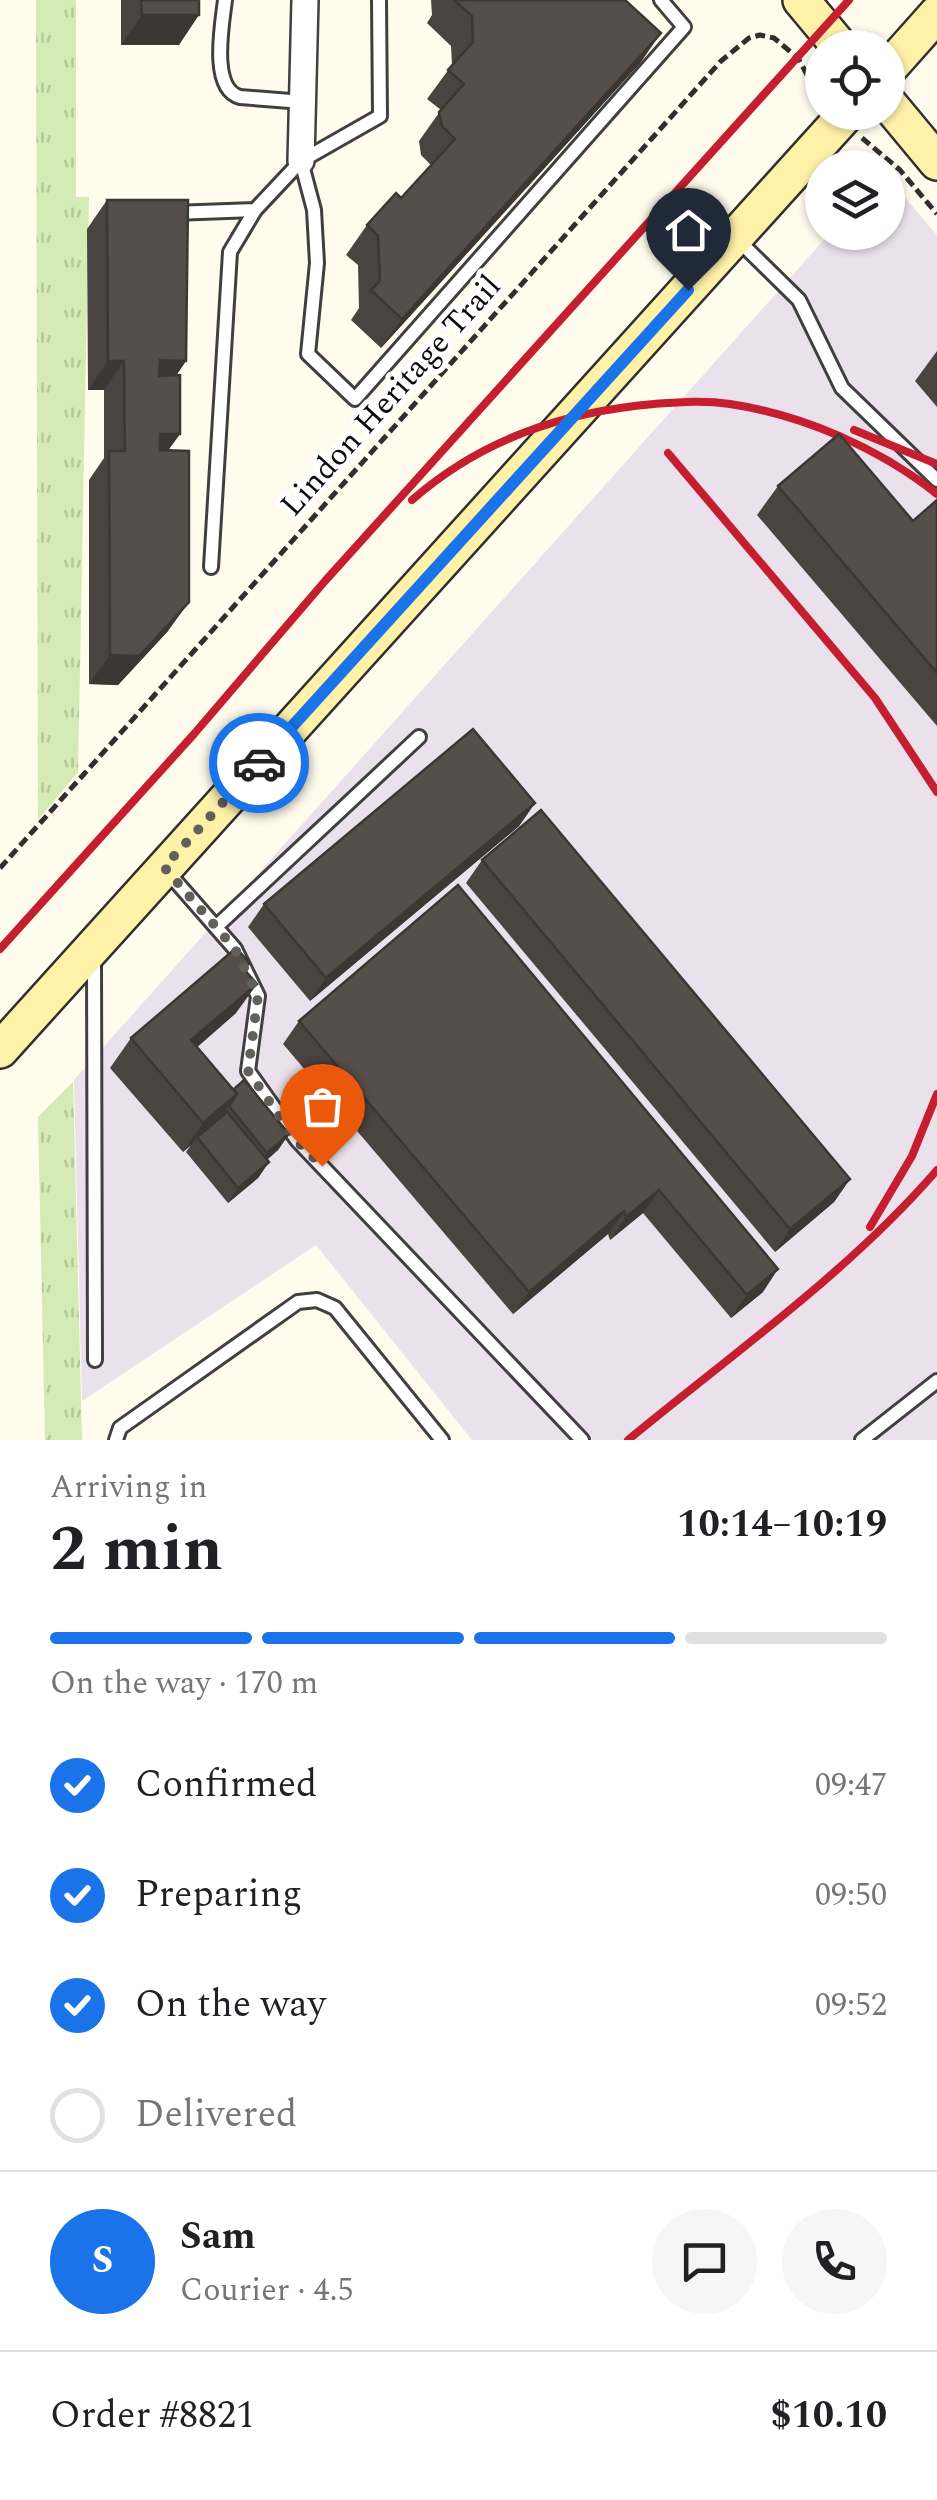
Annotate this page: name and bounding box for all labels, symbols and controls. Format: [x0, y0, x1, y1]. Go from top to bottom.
map controls [805, 30, 905, 250]
button: locate [805, 30, 905, 130]
button: layers [805, 150, 905, 250]
pin [646, 188, 731, 291]
icon: home [661, 203, 716, 258]
street label: Lindon Heritage Trail [269, 264, 513, 528]
courier [209, 713, 309, 813]
icon: car [232, 736, 287, 791]
pin [280, 1064, 365, 1167]
icon: bag [295, 1079, 350, 1134]
text: Arriving in [50, 1463, 207, 1512]
text: 10:14–10:19 [677, 1496, 887, 1554]
text: 2 min [50, 1500, 223, 1599]
text: On the way · 170 m [50, 1659, 318, 1708]
text: Confirmed [135, 1756, 317, 1814]
icon: check [50, 1758, 105, 1813]
text: 09:47 [815, 1761, 887, 1810]
text: Preparing [135, 1866, 302, 1924]
icon: check [50, 1868, 105, 1923]
text: 09:50 [815, 1871, 887, 1920]
text: On the way [135, 1976, 326, 2034]
icon: check [50, 1978, 105, 2033]
text: 09:52 [815, 1981, 887, 2030]
text: Delivered [135, 2086, 297, 2144]
text: Sam [180, 2208, 256, 2266]
button: chat [652, 2209, 757, 2314]
button: phone [782, 2209, 887, 2314]
text: S [92, 2232, 113, 2290]
text: Courier · 4.5 [180, 2266, 353, 2315]
text: Order #8821 [50, 2387, 255, 2445]
text: $10.10 [770, 2387, 887, 2445]

